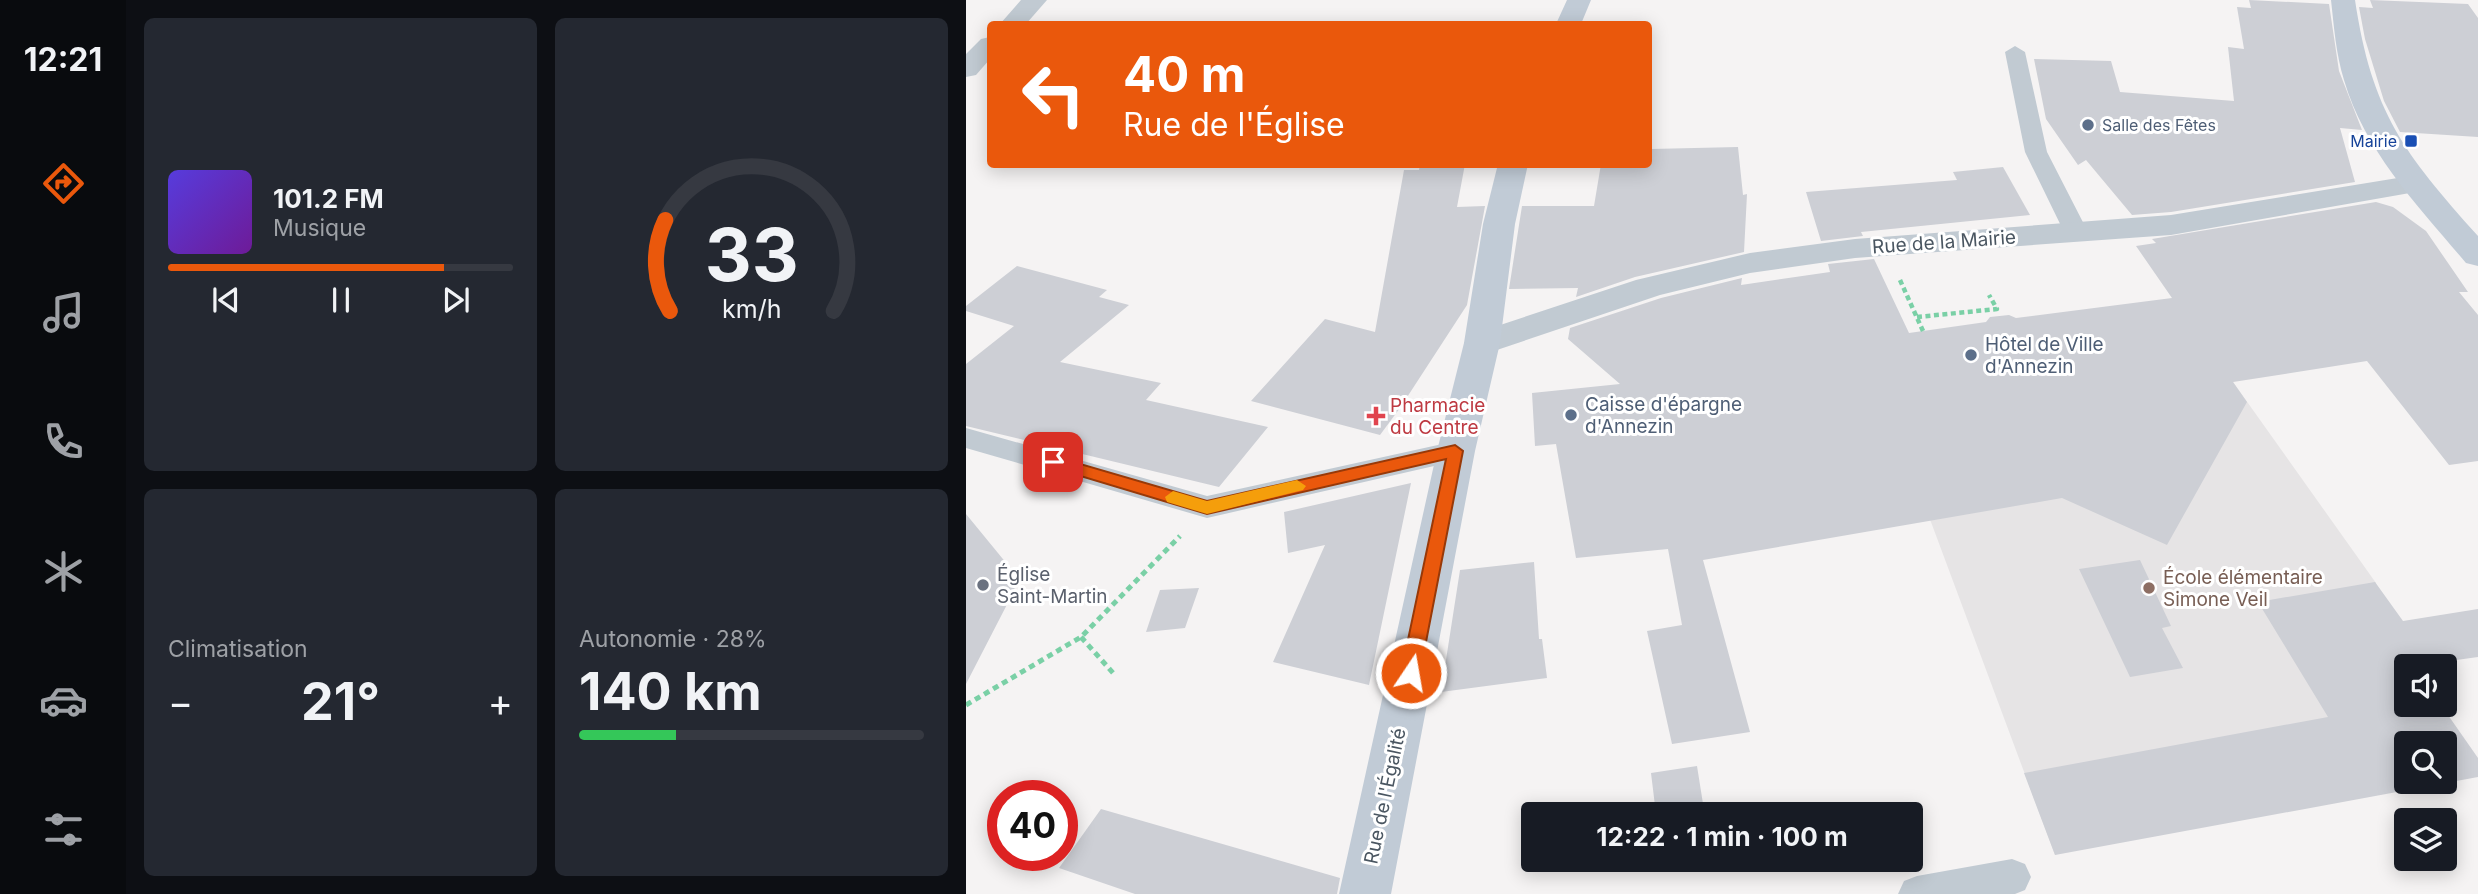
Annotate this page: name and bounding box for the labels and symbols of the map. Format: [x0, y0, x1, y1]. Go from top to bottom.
place label: Salle des Fêtes [2102, 115, 2216, 135]
marker: Salle des Fêtes [2080, 117, 2096, 133]
place label: Mairie [2350, 131, 2397, 151]
marker: Mairie [2403, 133, 2419, 149]
street label: Rue de la Mairie [1871, 226, 2017, 258]
place label: Hôtel de Ville d'Annezin [1985, 333, 2104, 378]
marker: Hôtel de Ville d'Annezin [1963, 347, 1979, 363]
place label: Caisse d'épargne d'Annezin [1585, 393, 1742, 438]
place label: Pharmacie du Centre [1390, 394, 1485, 439]
marker: Caisse d'épargne d'Annezin [1563, 407, 1579, 423]
marker: Pharmacie du Centre [1368, 408, 1384, 424]
pin [1023, 432, 1083, 492]
place label: Église Saint-Martin [997, 562, 1108, 608]
place label: École élémentaire Simone Veil [2163, 565, 2323, 611]
marker: Église Saint-Martin [975, 577, 991, 593]
marker: École élémentaire Simone Veil [2141, 580, 2157, 596]
position arrow [1374, 636, 1448, 710]
street label: Rue de l'Égalité [1358, 726, 1411, 866]
speed limit sign: 40 [987, 780, 1078, 871]

